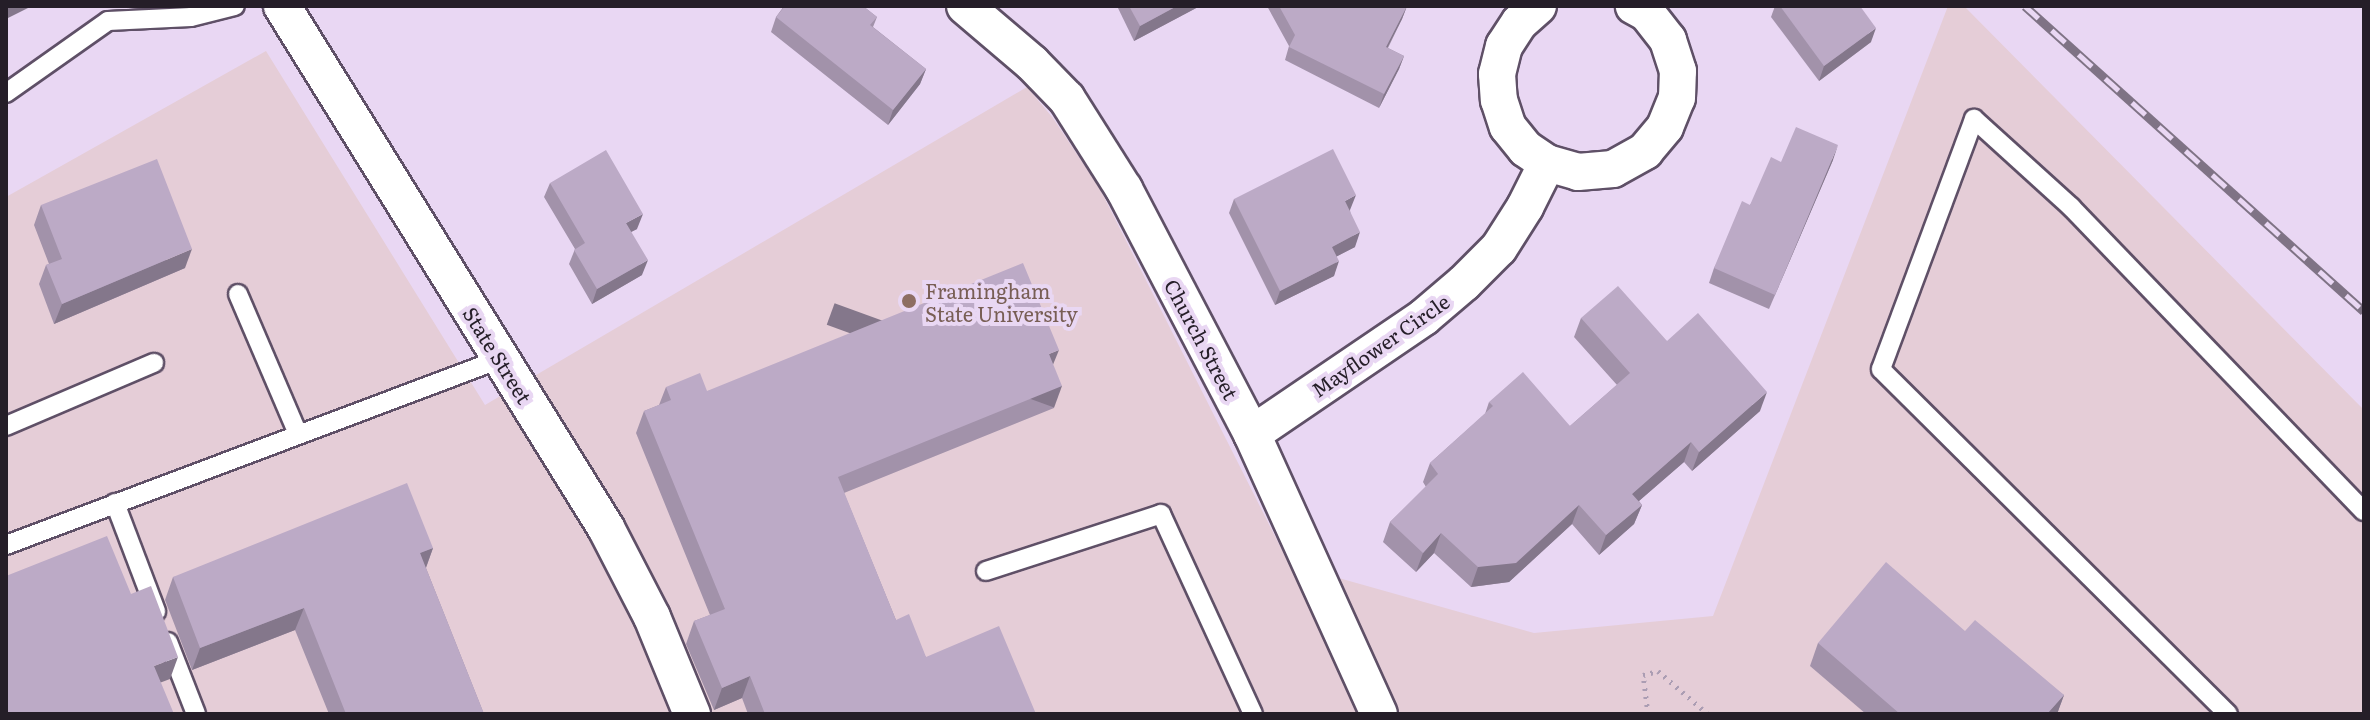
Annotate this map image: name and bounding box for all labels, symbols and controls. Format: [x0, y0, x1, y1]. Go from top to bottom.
street label: Church Street [1160, 275, 1244, 403]
place label: Framingham State University [925, 278, 1078, 325]
street label: Mayflower Circle [1307, 289, 1453, 401]
marker: Framingham State University [900, 292, 918, 310]
street label: State Street [459, 302, 537, 408]

